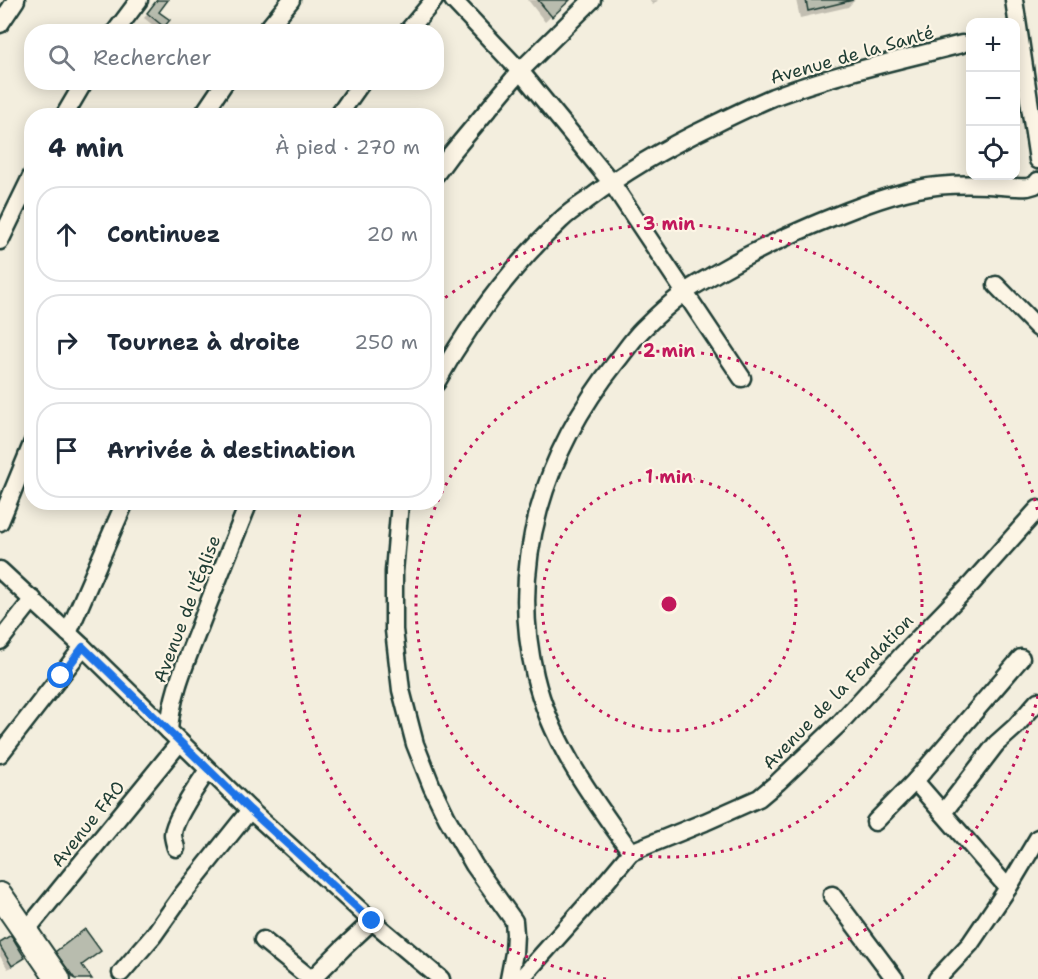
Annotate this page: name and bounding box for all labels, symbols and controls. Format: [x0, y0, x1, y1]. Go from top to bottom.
map controls [966, 18, 1020, 180]
button: + [966, 18, 1020, 72]
street label: Avenue de la Santé [767, 20, 937, 90]
search box [24, 24, 444, 90]
icon: search [45, 41, 78, 74]
text: Rechercher [93, 43, 212, 72]
button: − [966, 72, 1020, 126]
button: locate [966, 126, 1020, 180]
text: 4 min [48, 130, 124, 165]
text: À pied · 270 m [275, 134, 420, 160]
text: 3 min [643, 212, 695, 236]
icon: ahead [50, 218, 83, 251]
text: Continuez [107, 220, 220, 249]
text: 20 m [367, 221, 418, 247]
icon: right [50, 326, 83, 359]
text: Tournez à droite [107, 328, 300, 357]
text: 250 m [354, 329, 418, 355]
text: 2 min [643, 339, 695, 363]
icon: arrive [50, 434, 83, 467]
text: Arrivée à destination [107, 436, 355, 465]
text: 1 min [645, 465, 693, 489]
street label: Avenue de l'Église [148, 532, 226, 686]
centre of rings [659, 594, 679, 614]
street label: Avenue de la Fondation [757, 609, 919, 775]
route start [47, 662, 73, 688]
street label: Avenue FAO [46, 776, 130, 872]
route end [358, 907, 384, 933]

